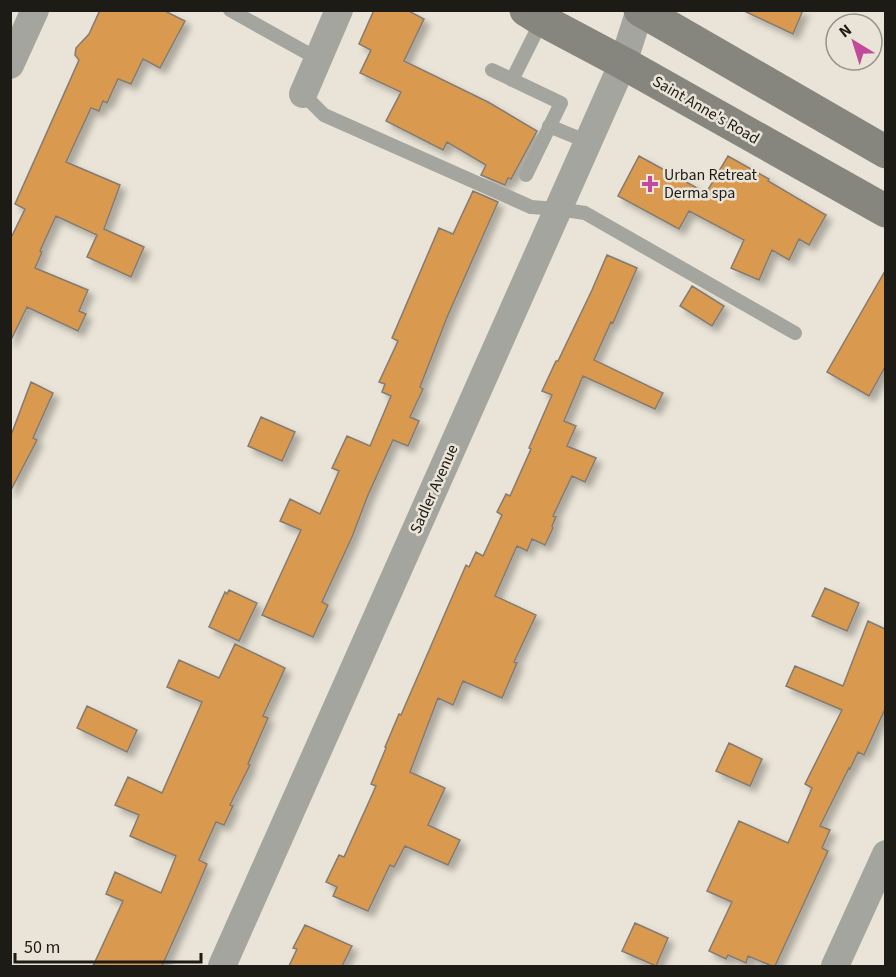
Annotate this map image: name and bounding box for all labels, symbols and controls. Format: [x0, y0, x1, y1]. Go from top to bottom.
north arrow [824, 12, 884, 72]
text: N [834, 19, 856, 43]
street label: Saint Anne's Road [649, 70, 763, 150]
place label: Urban Retreat Derma spa [664, 164, 758, 204]
marker: Urban Retreat Derma spa [641, 175, 659, 193]
street label: Sadler Avenue [405, 441, 464, 537]
scale bar [15, 926, 201, 964]
text: 50 m [24, 935, 60, 960]

